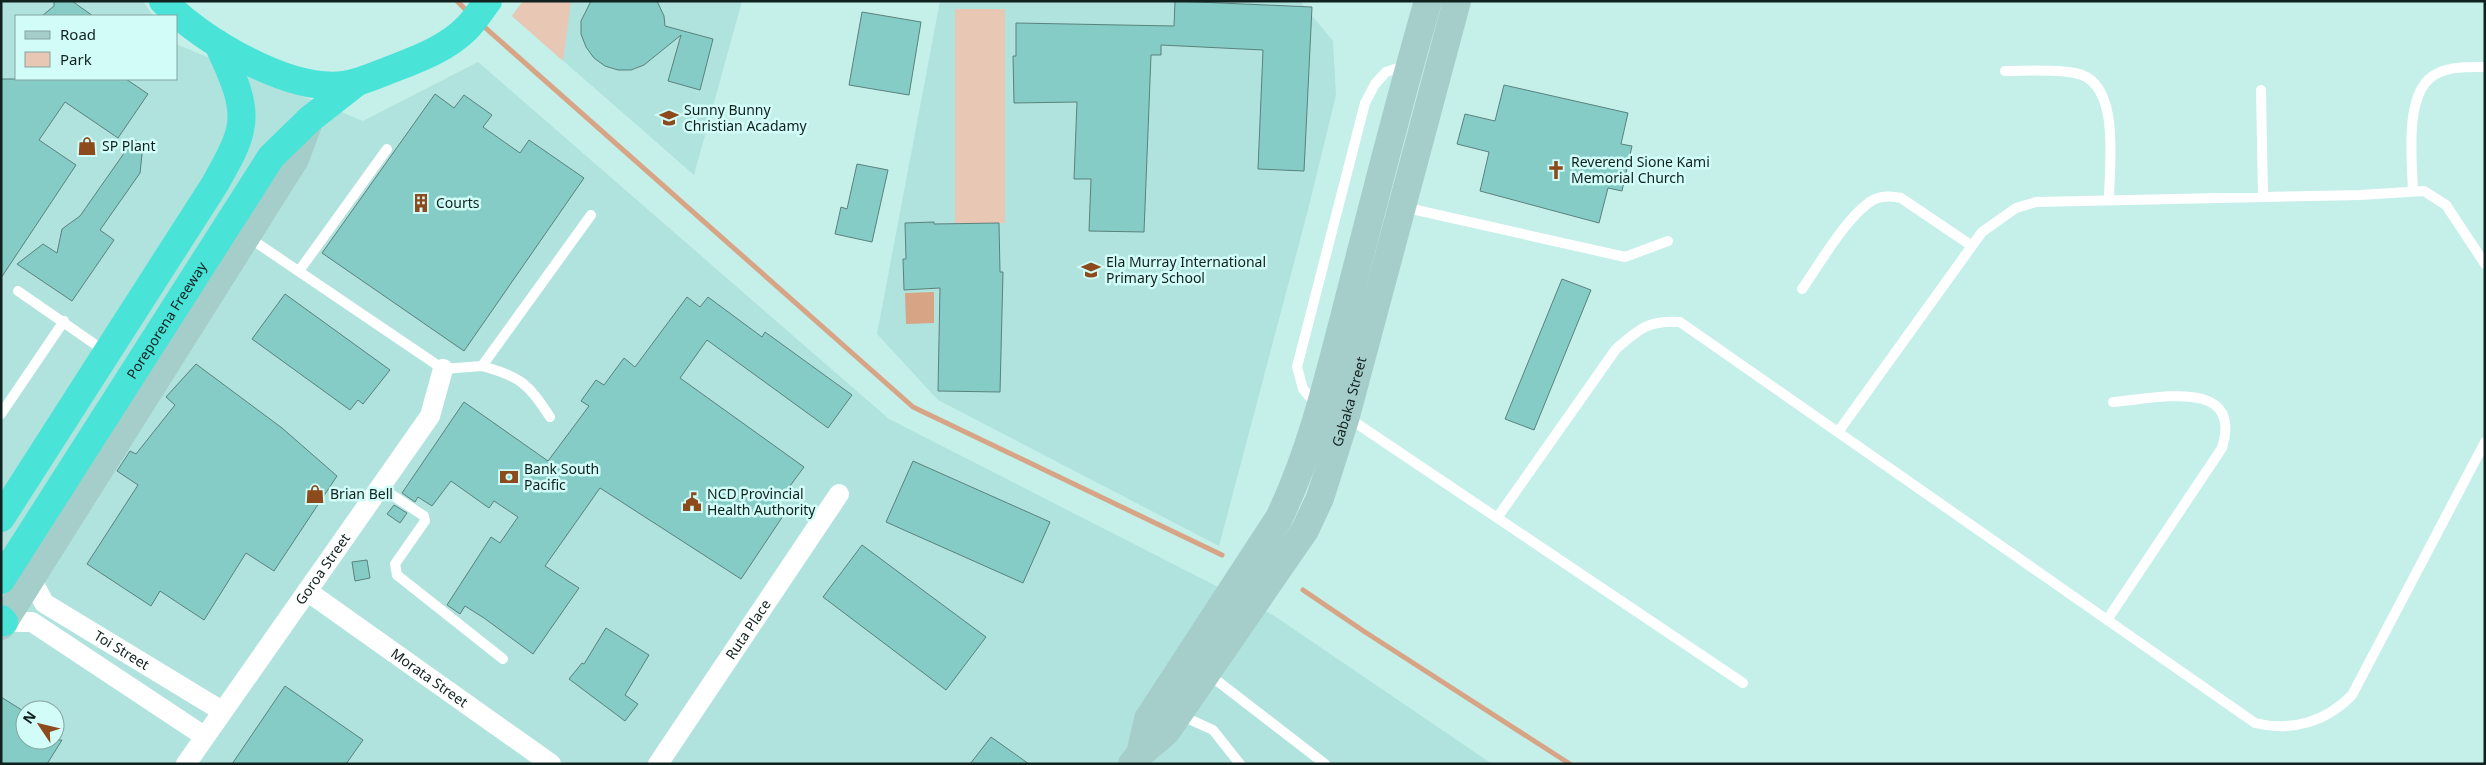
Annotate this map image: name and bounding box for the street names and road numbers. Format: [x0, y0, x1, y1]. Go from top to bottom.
street label: Poreporena Freeway [122, 257, 211, 382]
street label: Gabaka Street [1327, 355, 1370, 449]
street label: Goroa Street [291, 529, 354, 608]
street label: Ruta Place [721, 595, 775, 663]
street label: Toi Street [91, 626, 153, 674]
street label: Morata Street [387, 643, 472, 711]

